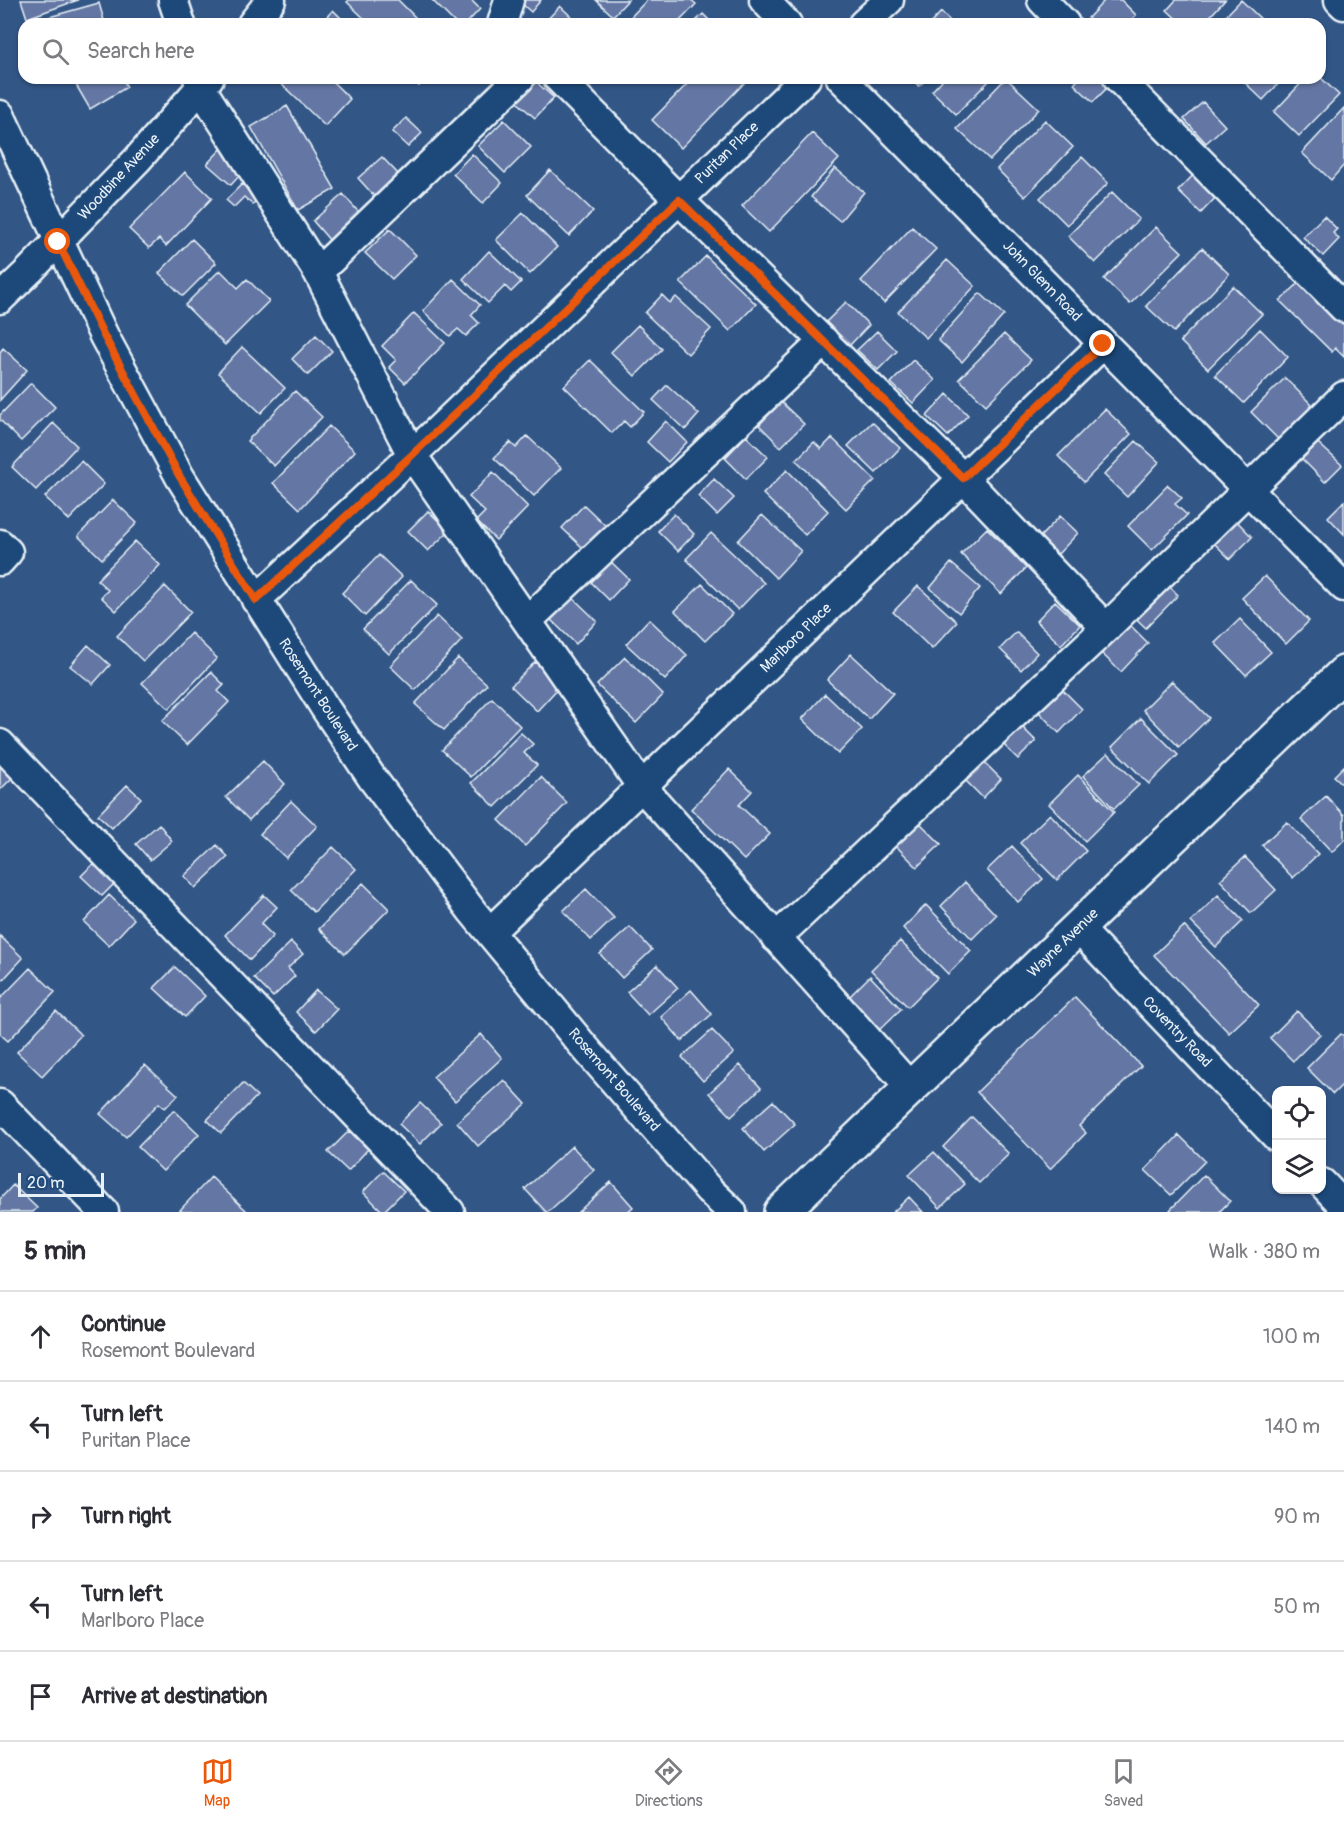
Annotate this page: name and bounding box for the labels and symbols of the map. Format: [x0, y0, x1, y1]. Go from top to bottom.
street label: Puritan Place [691, 117, 764, 188]
street label: Woodbine Avenue [74, 129, 164, 224]
route start [44, 228, 70, 254]
street label: John Glenn Road [998, 236, 1086, 326]
route end [1089, 330, 1115, 356]
street label: Marlboro Place [756, 599, 836, 677]
street label: Rosemont Boulevard [274, 635, 362, 755]
street label: Wayne Avenue [1024, 904, 1103, 982]
street label: Coventry Road [1138, 992, 1216, 1072]
street label: Rosemont Boulevard [564, 1024, 664, 1136]
scale bar [18, 1170, 104, 1198]

